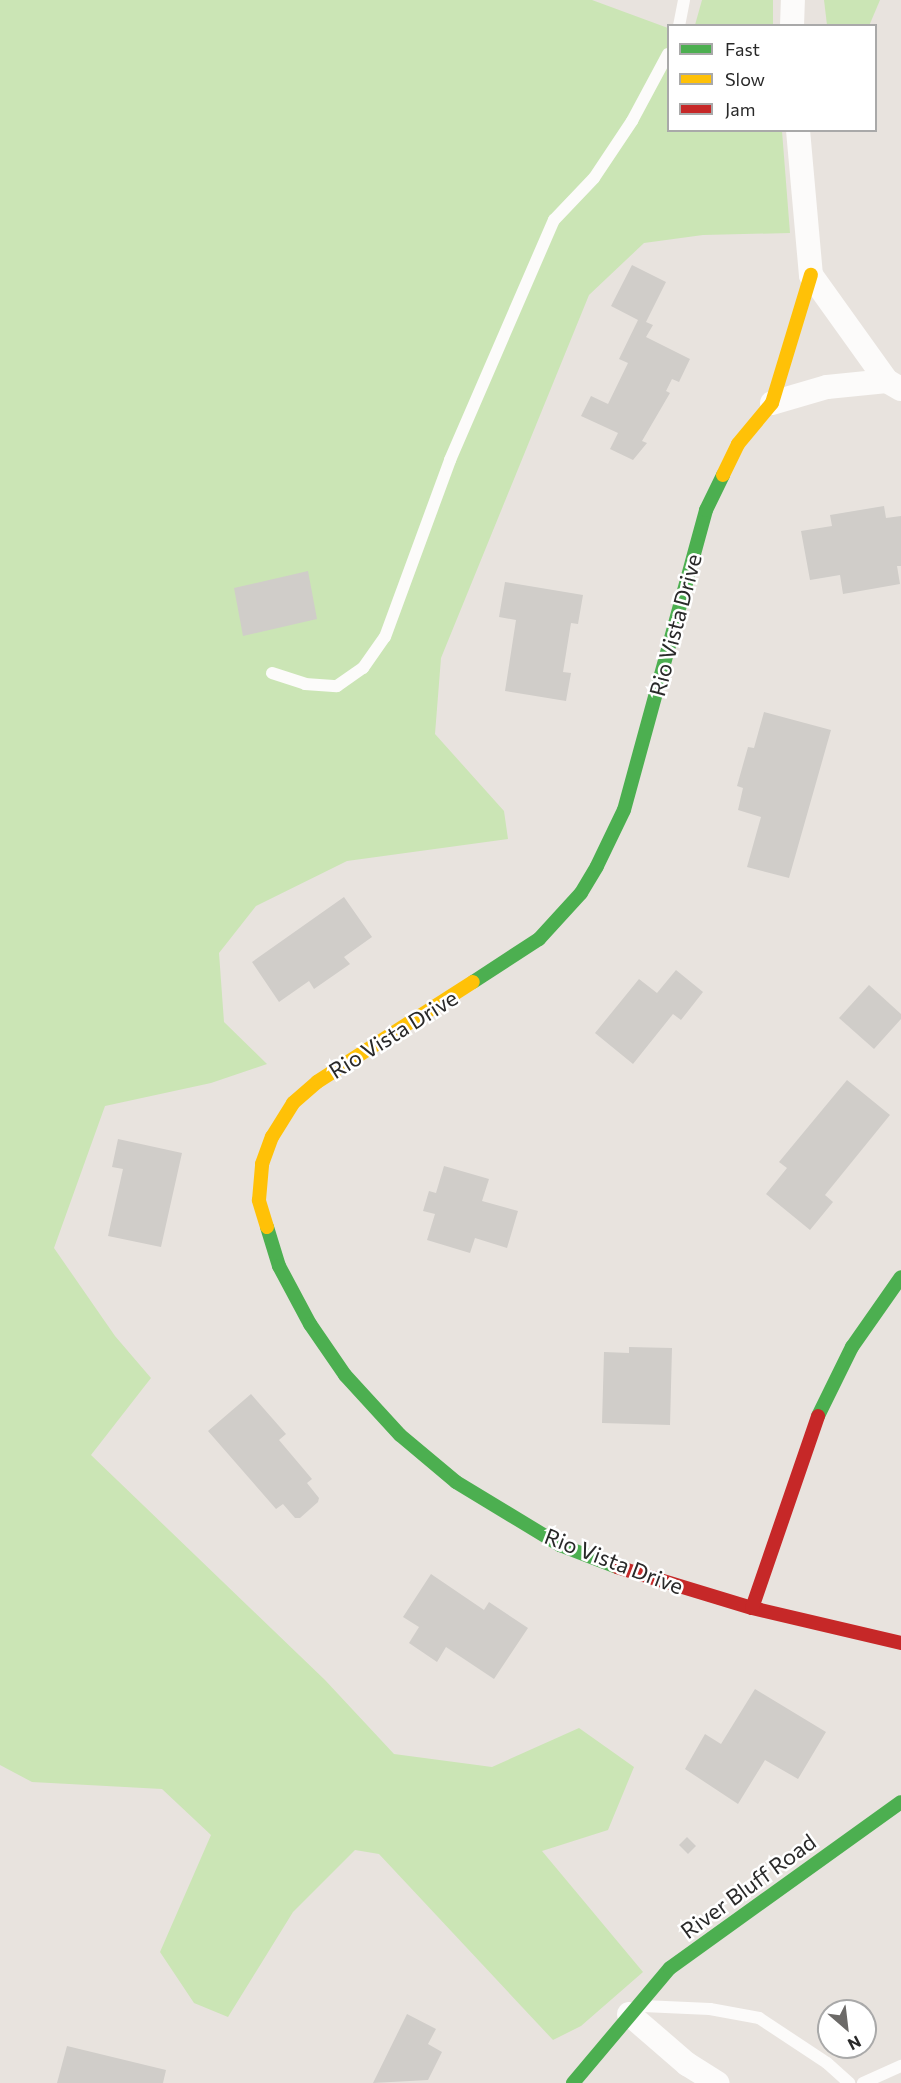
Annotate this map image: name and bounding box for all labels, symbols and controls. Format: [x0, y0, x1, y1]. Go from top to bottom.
legend [667, 24, 877, 132]
text: Fast [725, 38, 760, 60]
text: Slow [725, 68, 765, 90]
text: Jam [725, 98, 755, 120]
street label: Rio Vista Drive [643, 551, 707, 699]
street label: Rio Vista Drive [324, 984, 462, 1084]
street label: Rio Vista Drive [541, 1522, 687, 1600]
street label: River Bluff Road [675, 1828, 821, 1944]
north arrow [817, 1999, 877, 2059]
text: N [845, 2032, 865, 2055]

